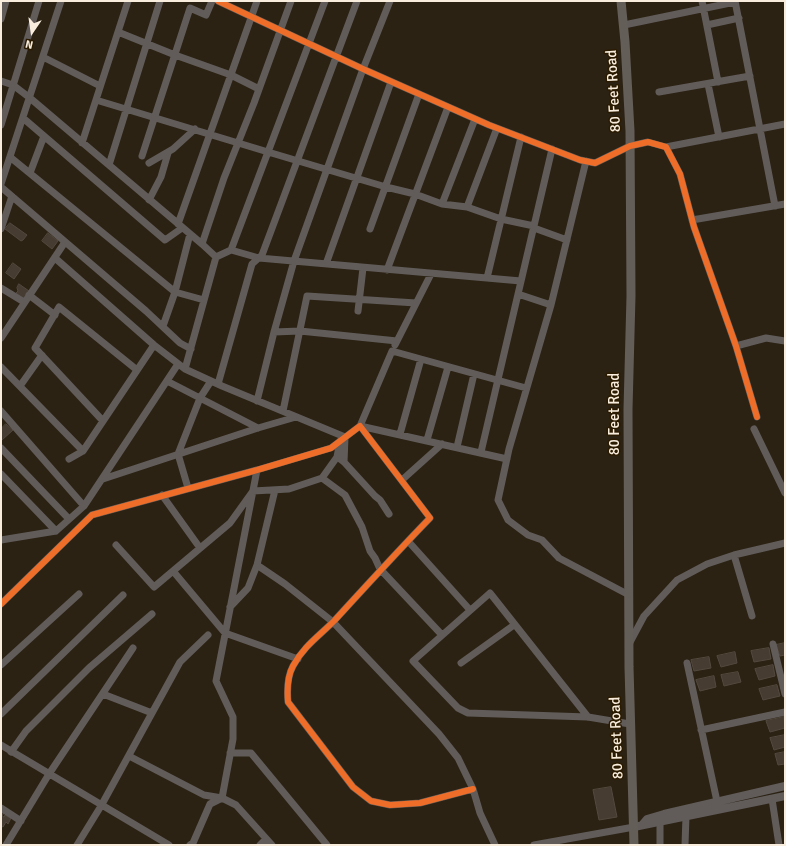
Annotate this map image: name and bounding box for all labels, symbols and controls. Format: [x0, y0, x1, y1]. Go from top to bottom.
north arrow [12, 12, 52, 52]
text: N [24, 37, 34, 51]
street label: 80 Feet Road [603, 49, 625, 133]
street label: 80 Feet Road [606, 373, 624, 455]
street label: 80 Feet Road [607, 696, 627, 780]

